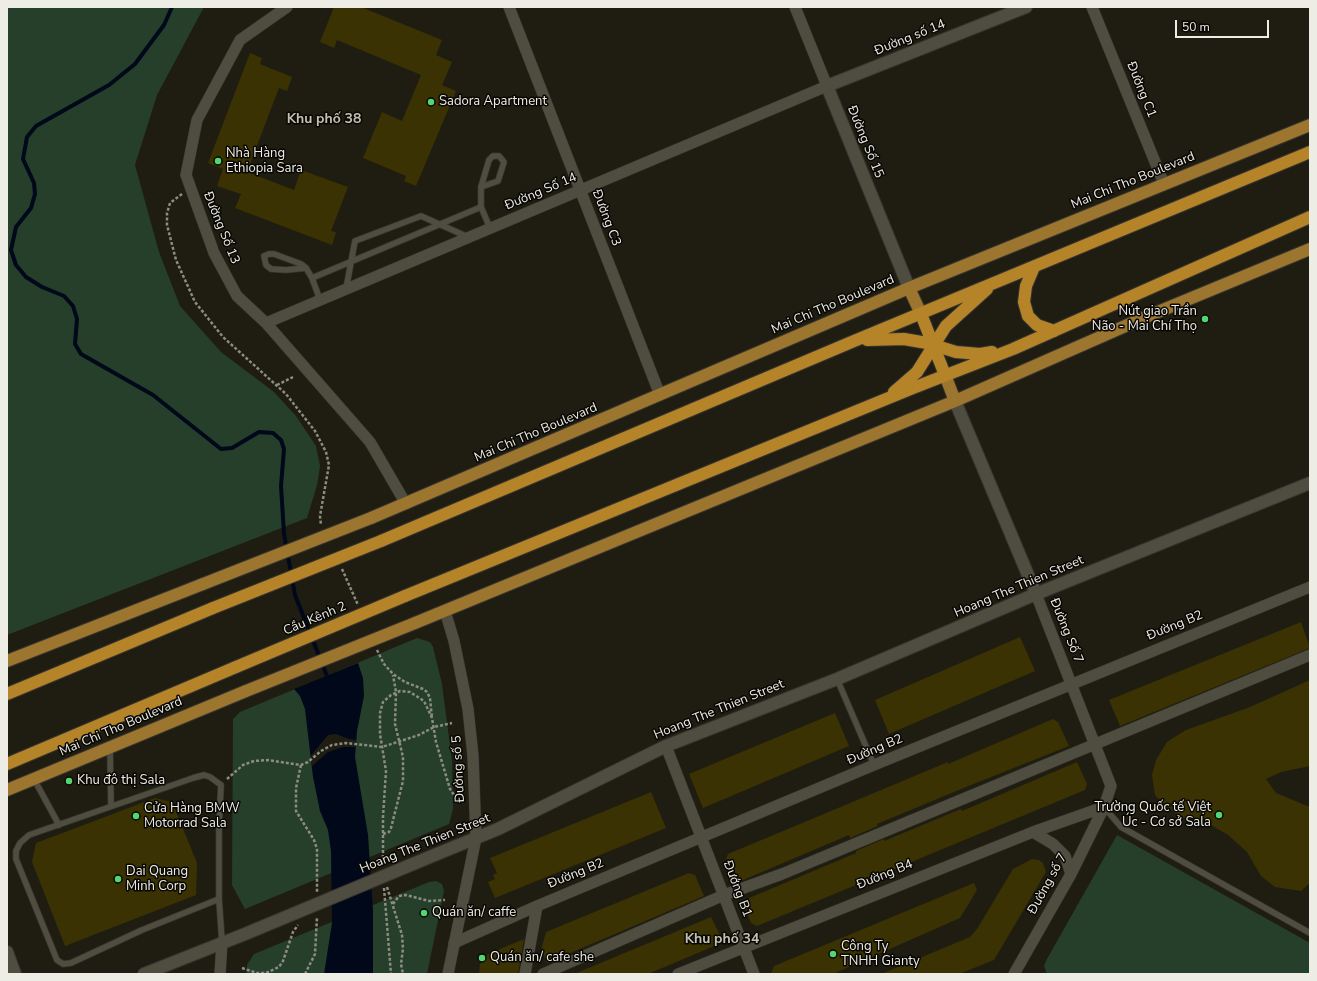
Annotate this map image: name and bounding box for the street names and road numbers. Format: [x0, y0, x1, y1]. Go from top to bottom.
street label: Đường số 14 [872, 17, 948, 59]
street label: Đường C1 [1123, 60, 1159, 120]
street label: Đường Số 15 [843, 104, 887, 180]
street label: Mai Chi Tho Boulevard [1069, 149, 1197, 213]
street label: Đường Số 14 [503, 170, 579, 214]
street label: Đường C3 [588, 188, 624, 248]
street label: Đường Số 13 [199, 190, 243, 266]
street label: Mai Chi Tho Boulevard [769, 272, 897, 338]
street label: Mai Chi Tho Boulevard [472, 400, 600, 466]
street label: Hoang The Thien Street [952, 553, 1086, 621]
street label: Đường Số 7 [1046, 596, 1086, 666]
street label: Cầu Kênh 2 [281, 599, 349, 639]
street label: Đường B2 [1145, 608, 1205, 644]
street label: Hoang The Thien Street [652, 677, 786, 743]
street label: Mai Chi Tho Boulevard [57, 694, 185, 760]
street label: Đường B2 [845, 731, 905, 769]
street label: Đường số 5 [449, 735, 469, 803]
street label: Hoang The Thien Street [358, 811, 492, 877]
street label: Đường số 7 [1025, 851, 1071, 917]
street label: Đường B2 [546, 856, 606, 892]
street label: Đường B4 [855, 857, 915, 893]
street label: Đướng B1 [719, 859, 755, 919]

